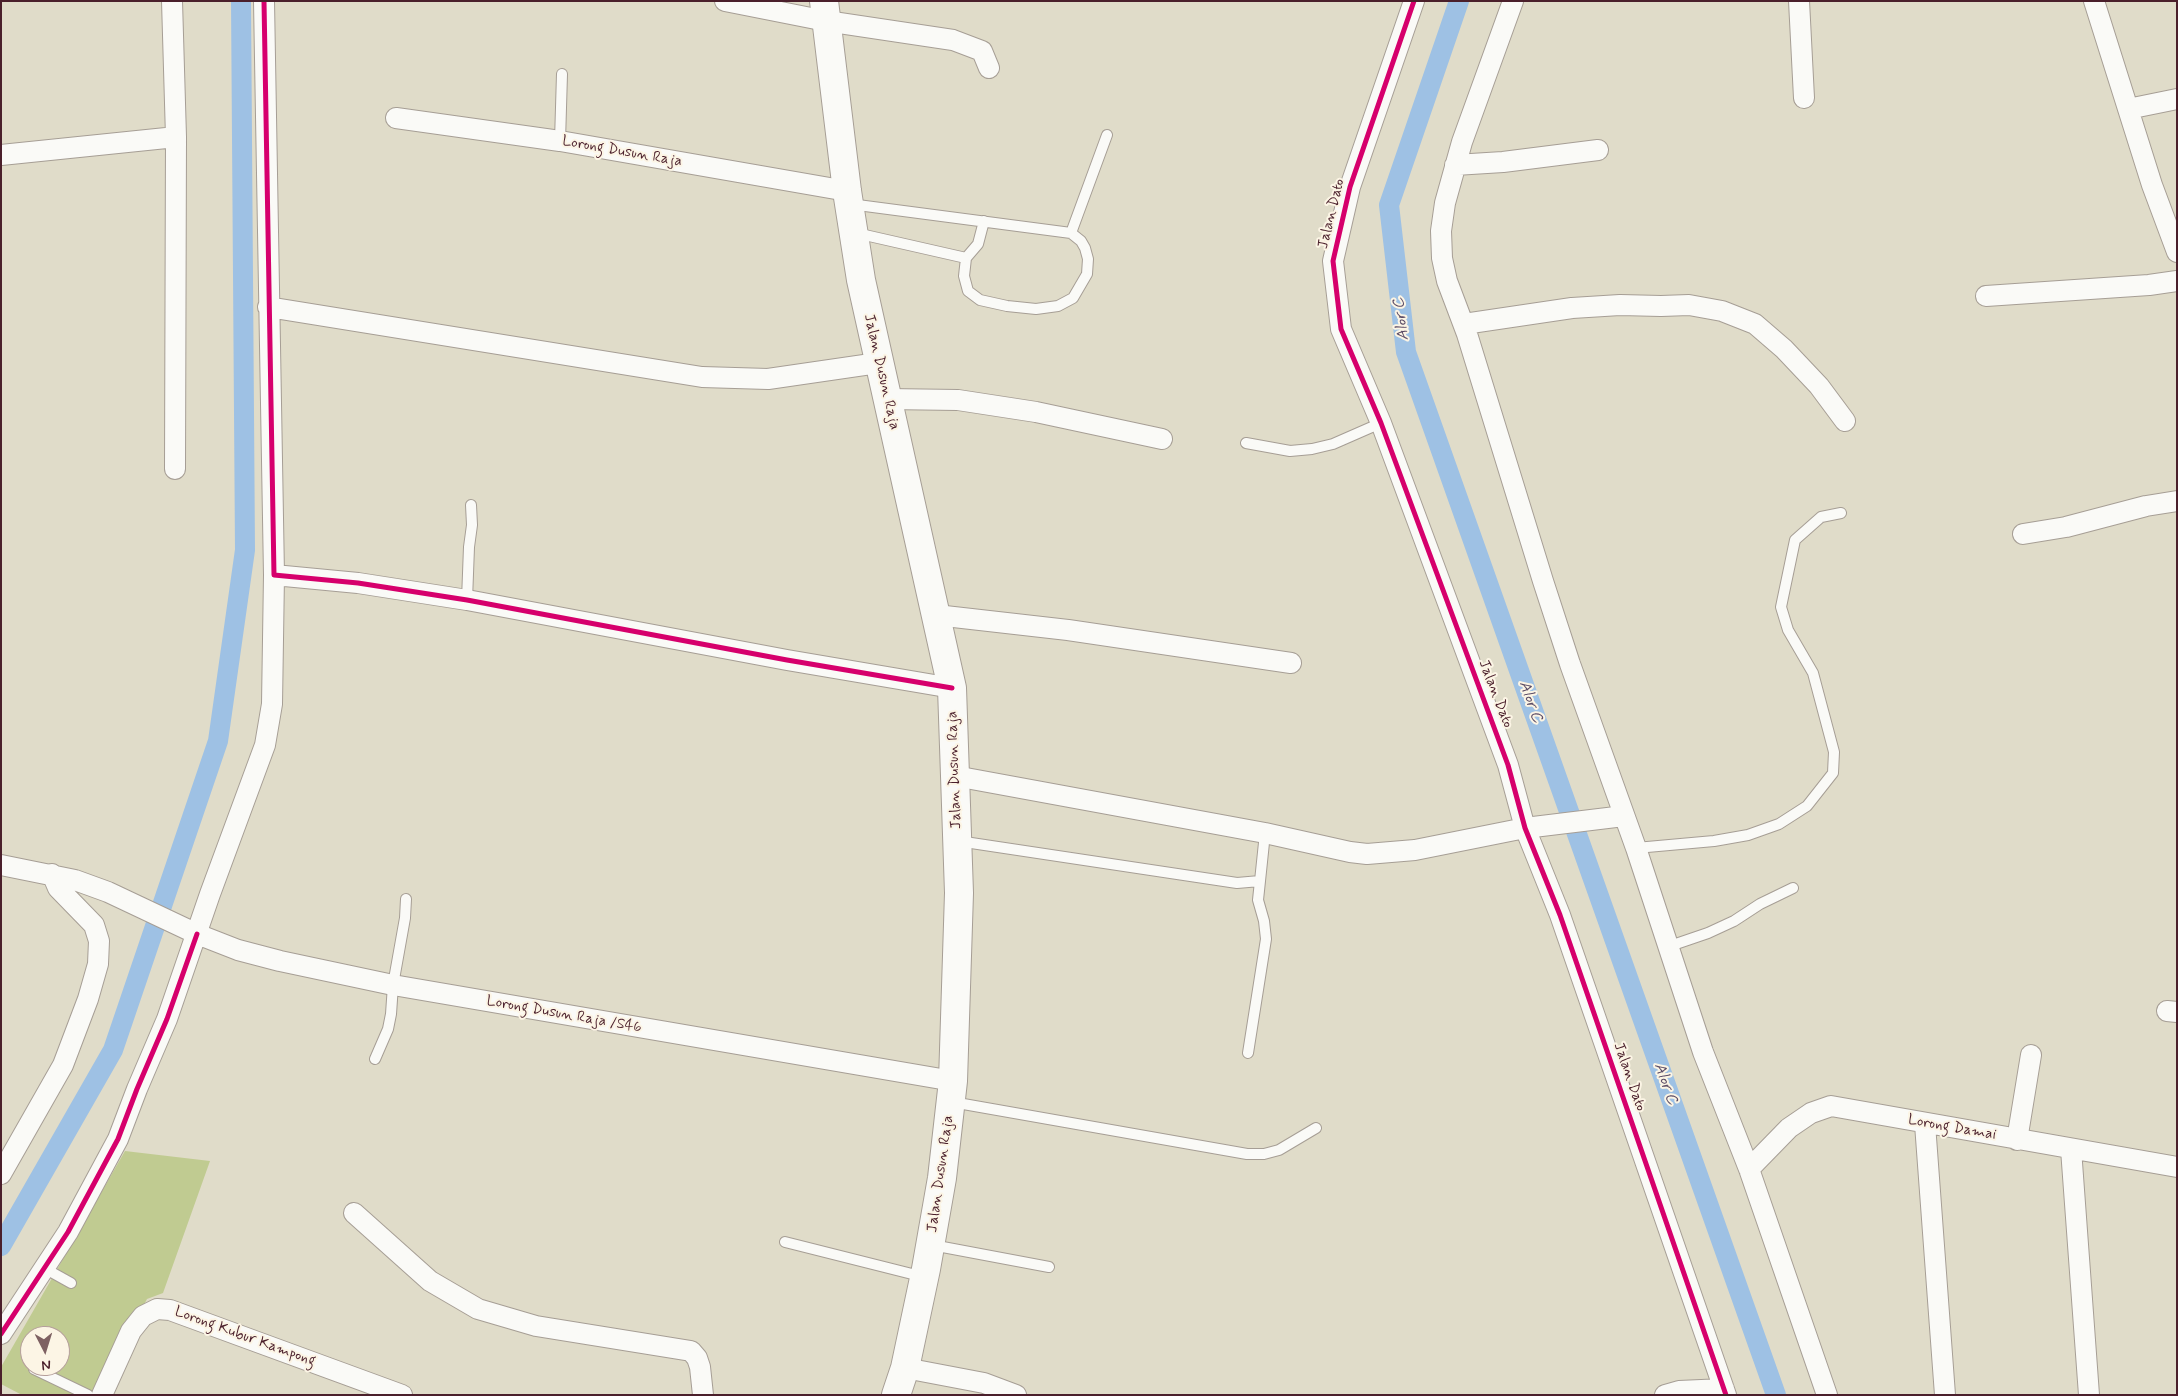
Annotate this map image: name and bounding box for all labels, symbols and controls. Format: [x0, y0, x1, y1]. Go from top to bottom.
street label: Lorong Dusun Raja [561, 133, 683, 171]
street label: Jalan Dato [1315, 177, 1349, 251]
water label: Alor C [1390, 296, 1414, 342]
street label: Jalan Dusun Raja [859, 312, 903, 432]
street label: Jalan Dato [1474, 657, 1516, 731]
water label: Alor C [1514, 678, 1546, 726]
street label: Jalan Dusun Raja [944, 711, 966, 829]
street label: Lorong Dusun Raja /S46 [485, 992, 643, 1038]
street label: Jalan Dato [1609, 1040, 1649, 1114]
water label: Alor C [1649, 1060, 1681, 1108]
street label: Lorong Damai [1906, 1111, 1998, 1145]
street label: Jalan Dusun Raja [924, 1114, 958, 1234]
street label: Lorong Kubur Kampong [172, 1303, 318, 1371]
north arrow [20, 1326, 70, 1376]
text: N [41, 1356, 52, 1374]

